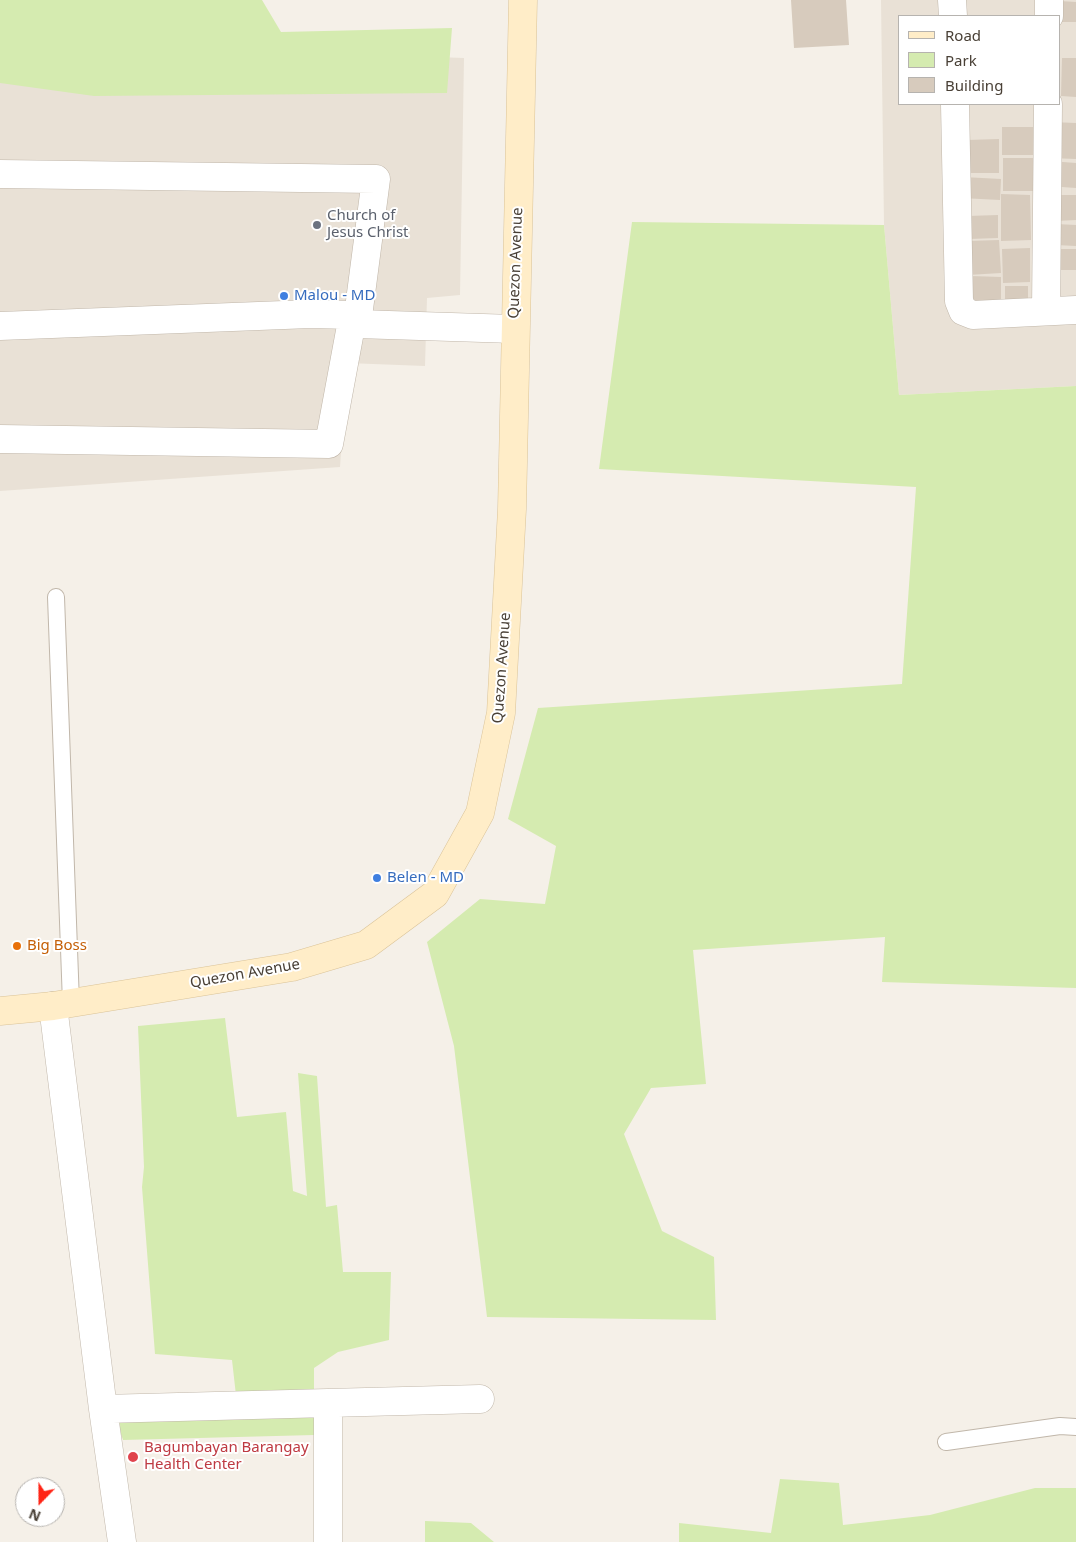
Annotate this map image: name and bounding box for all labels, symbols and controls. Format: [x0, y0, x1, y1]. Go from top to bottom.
legend [898, 15, 1061, 105]
text: Road [945, 25, 981, 45]
text: Park [945, 50, 977, 70]
text: Building [945, 75, 1003, 95]
place label: Church of Jesus Christ [327, 207, 409, 242]
street label: Quezon Avenue [505, 207, 527, 319]
marker: Church of Jesus Christ [311, 219, 323, 231]
place label: Malou - MD [294, 287, 375, 305]
marker: Malou - MD [278, 290, 290, 302]
street label: Quezon Avenue [489, 612, 515, 724]
place label: Belen - MD [387, 869, 464, 887]
marker: Belen - MD [371, 872, 383, 884]
place label: Big Boss [27, 937, 87, 955]
marker: Big Boss [11, 940, 23, 952]
street label: Quezon Avenue [189, 955, 301, 993]
place label: Bagumbayan Barangay Health Center [144, 1439, 309, 1474]
marker: Bagumbayan Barangay Health Center [126, 1450, 140, 1464]
north arrow [15, 1477, 65, 1527]
text: N [26, 1505, 43, 1526]

